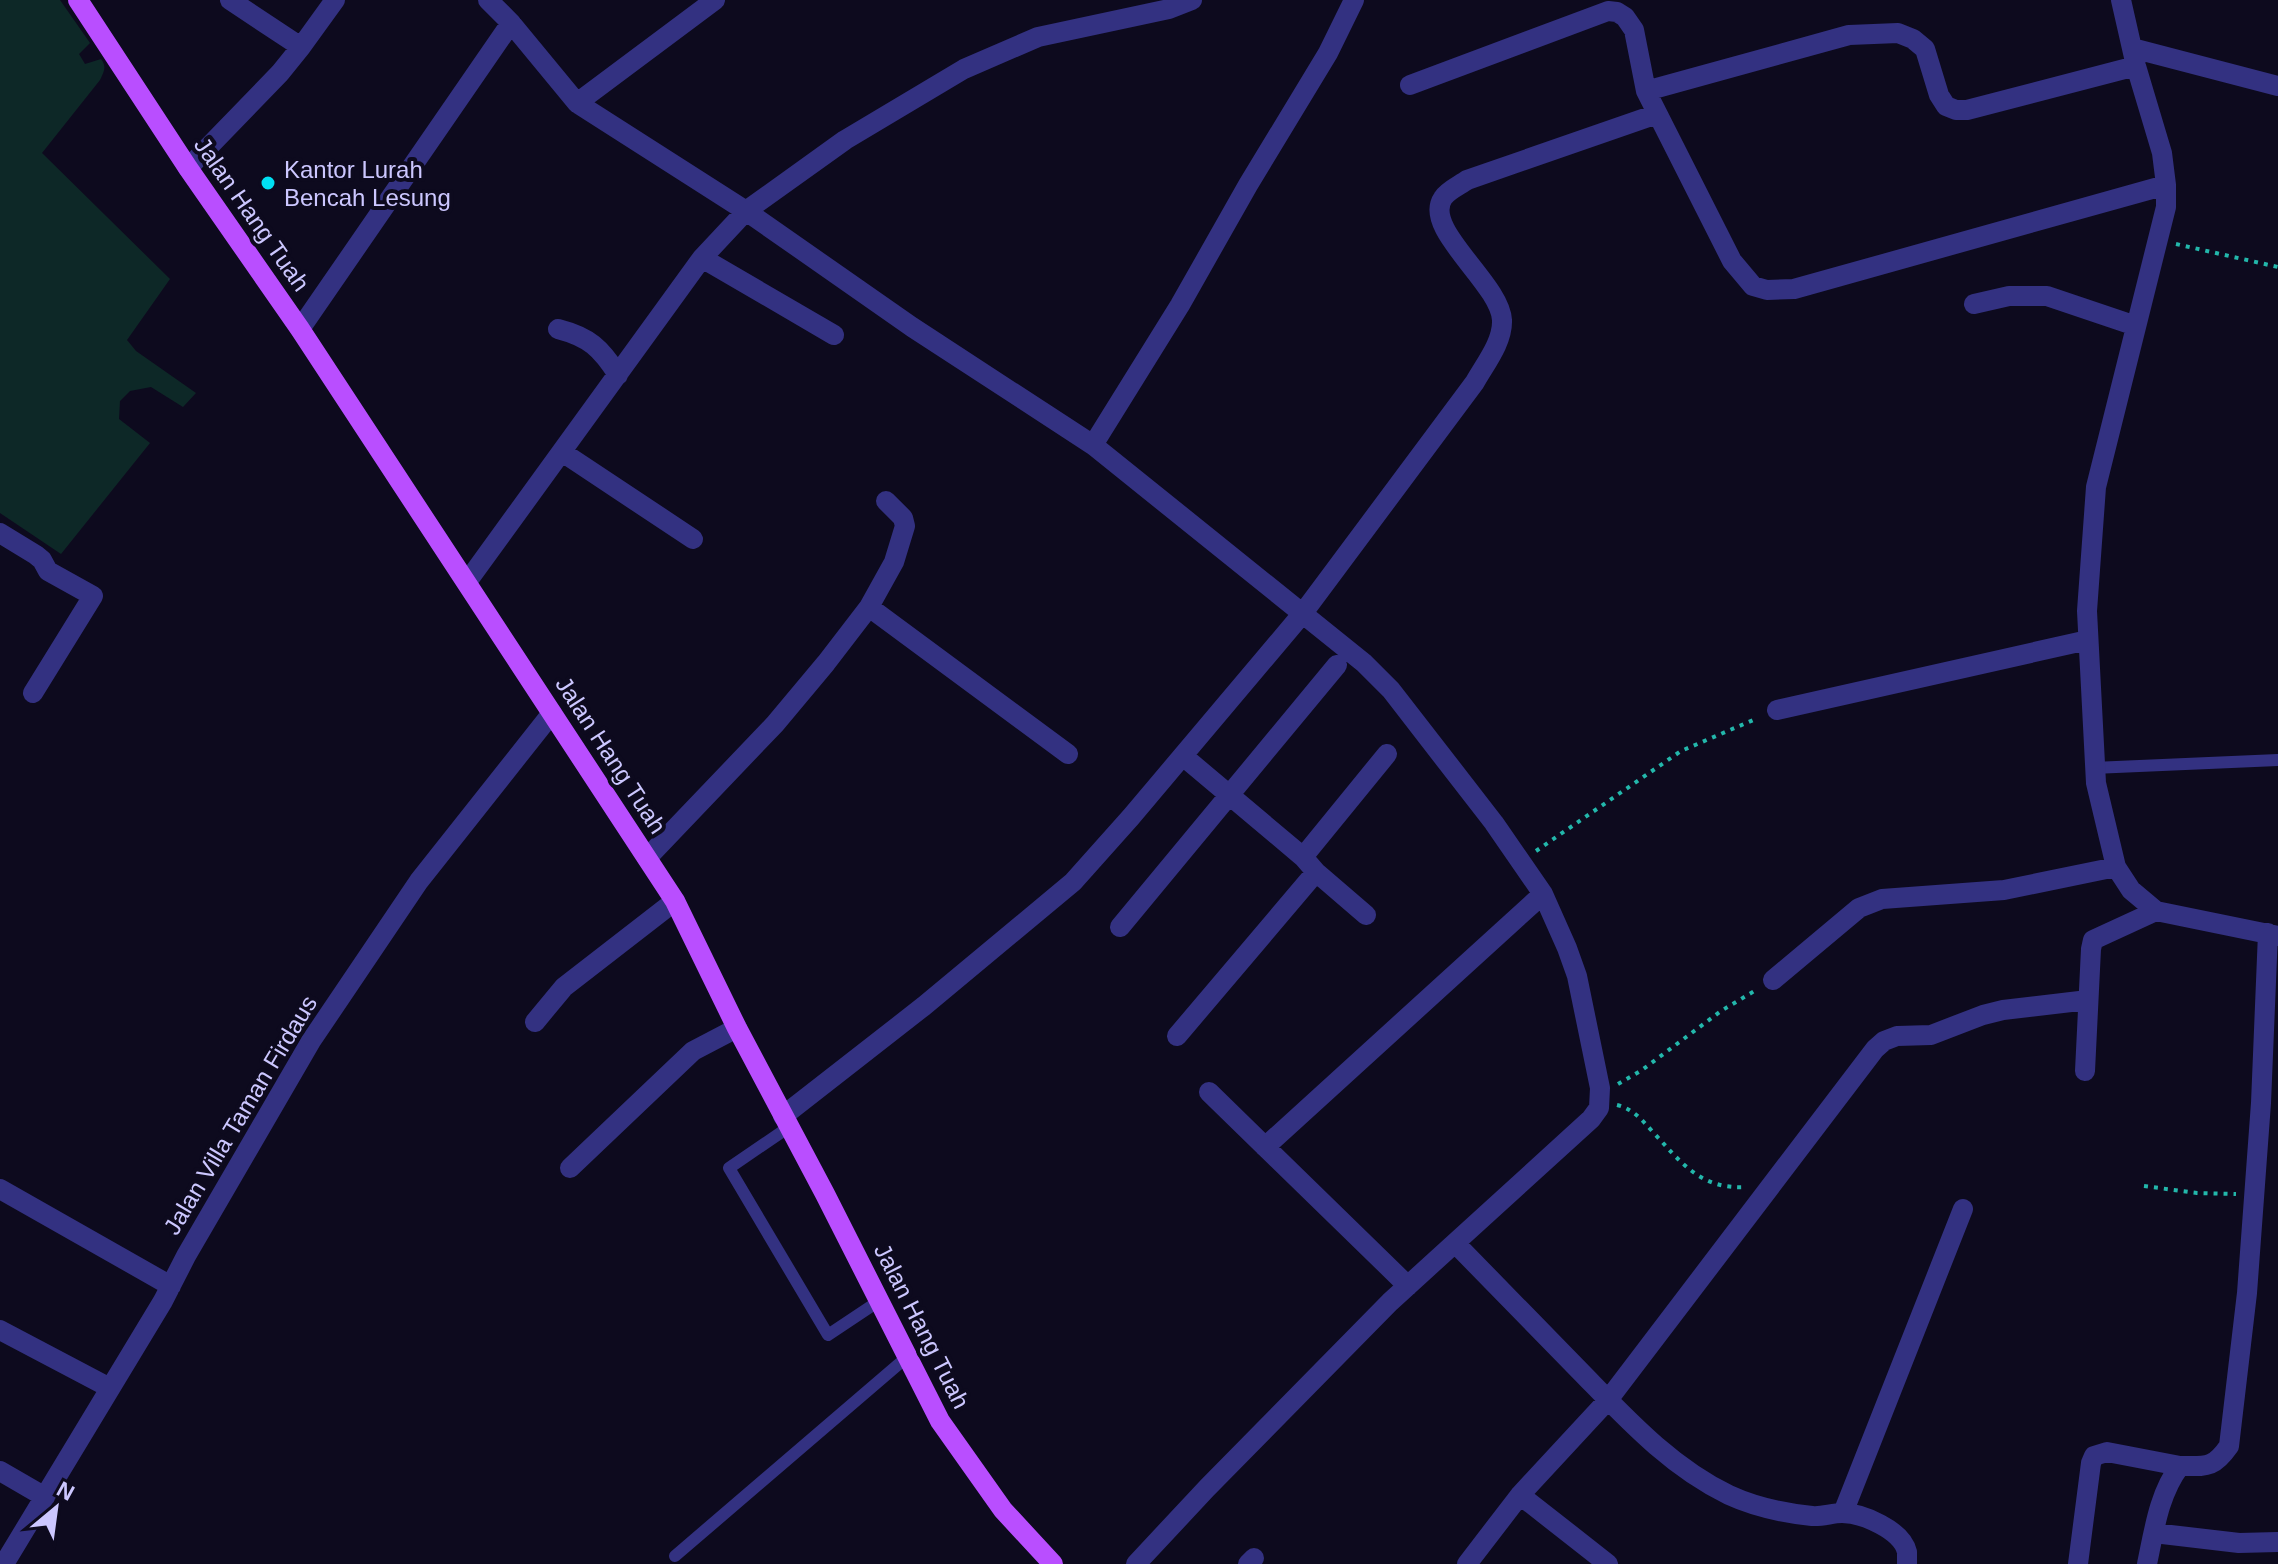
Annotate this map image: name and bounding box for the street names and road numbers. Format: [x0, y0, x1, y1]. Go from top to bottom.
street label: Jalan Hang Tuah [189, 132, 315, 296]
street label: Jalan Hang Tuah [550, 672, 672, 838]
street label: Jalan Villa Taman Firdaus [158, 991, 322, 1239]
street label: Jalan Hang Tuah [869, 1239, 975, 1413]

